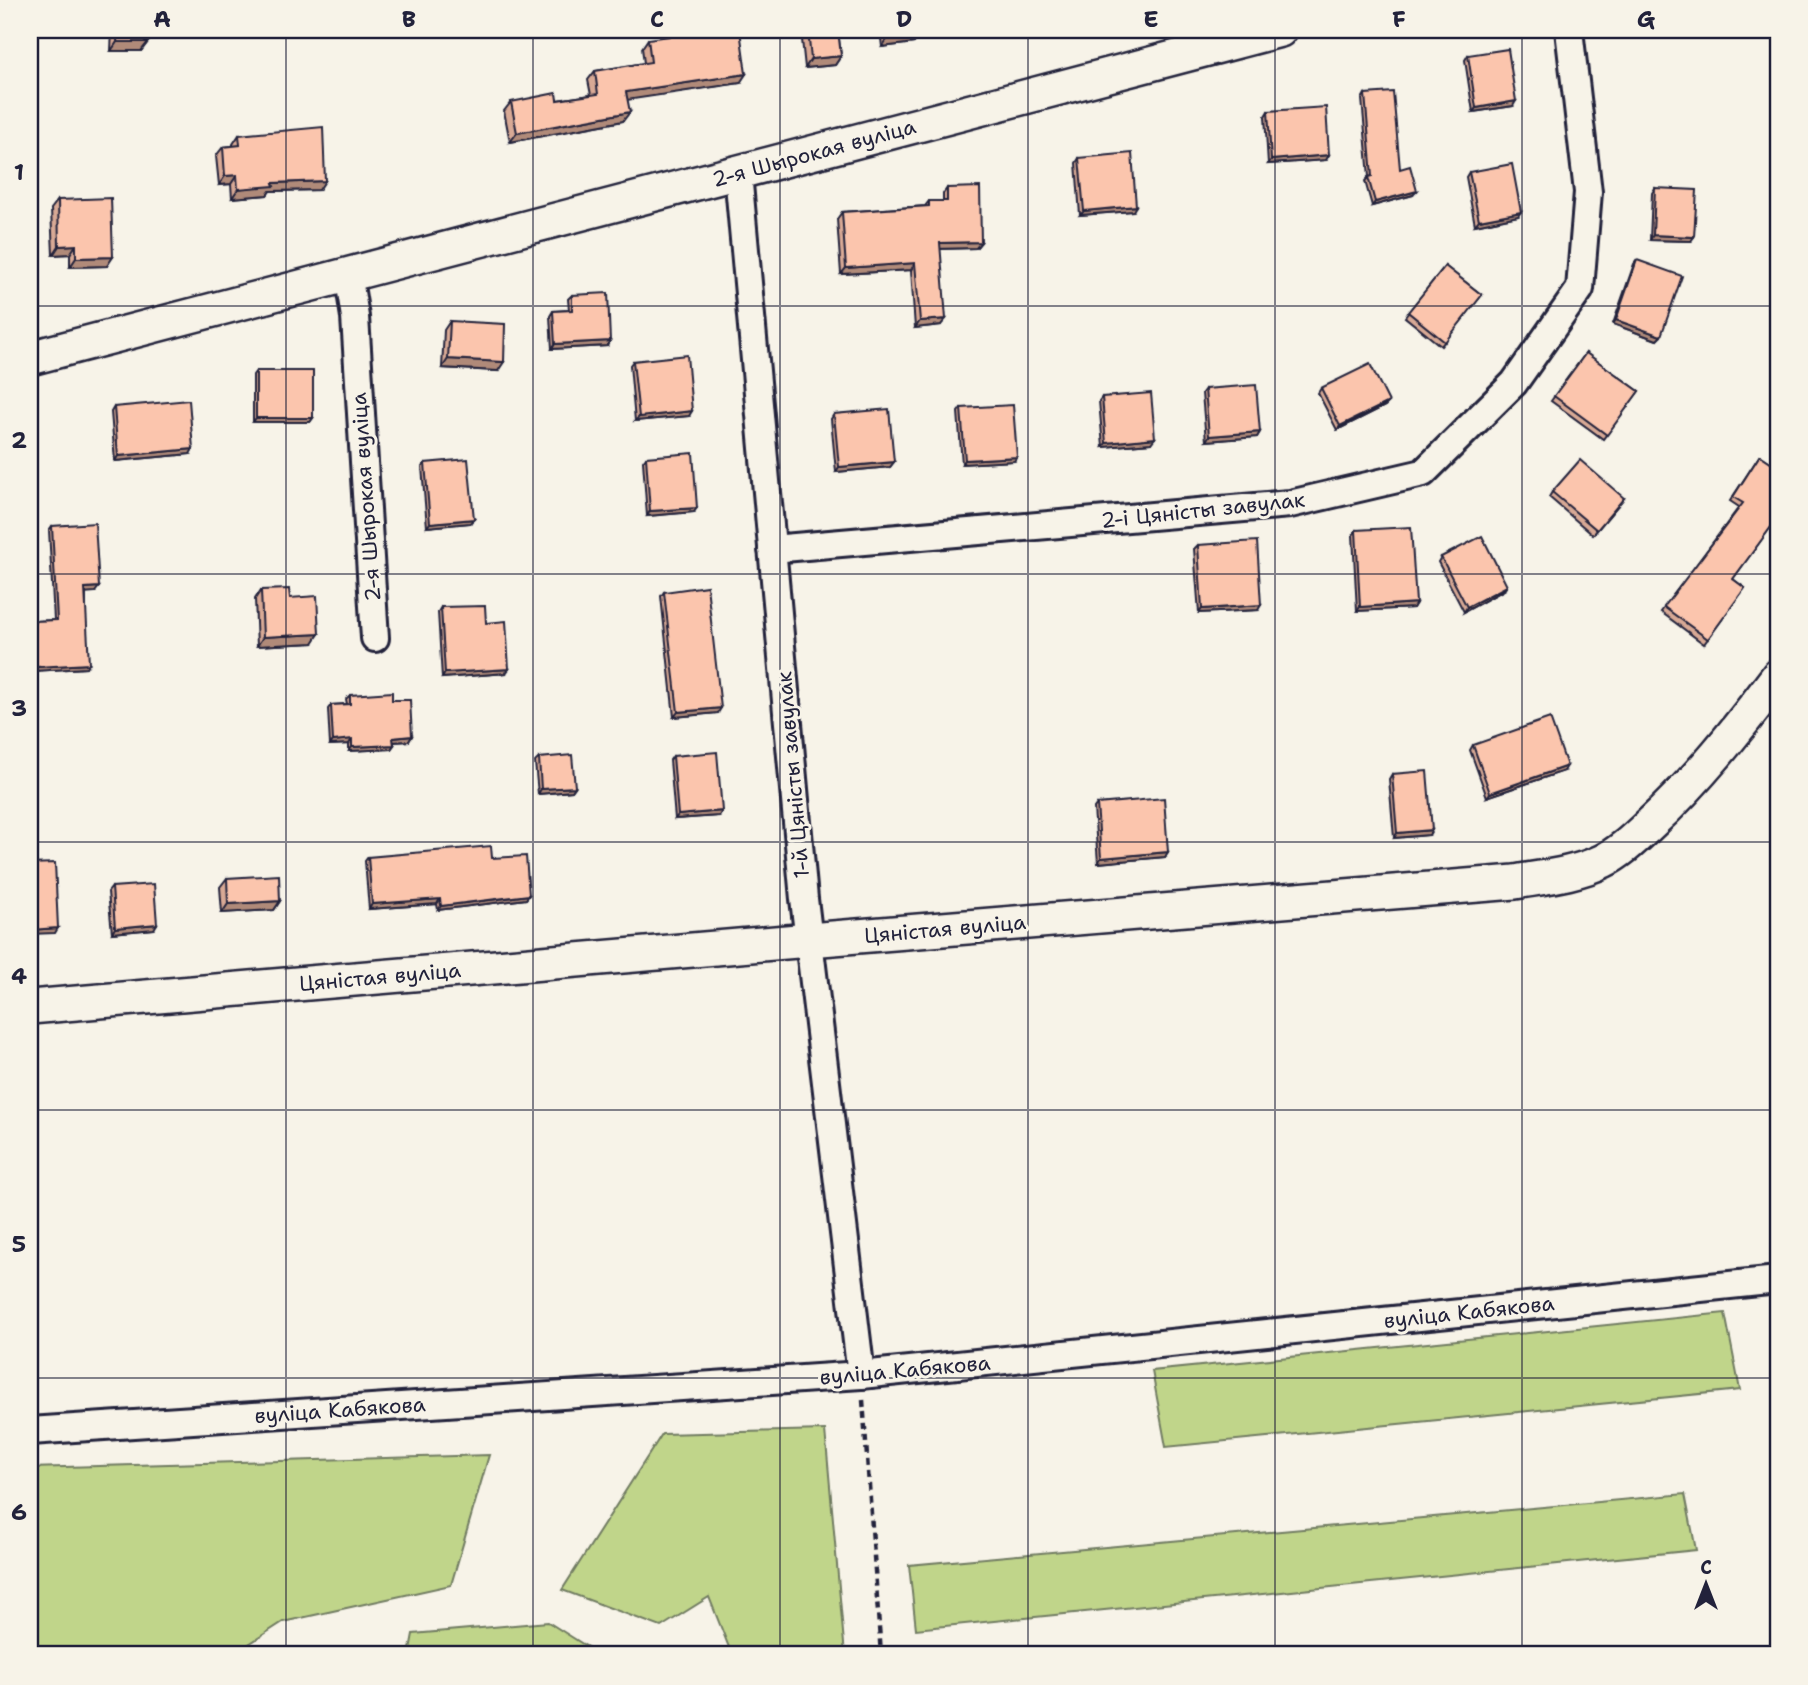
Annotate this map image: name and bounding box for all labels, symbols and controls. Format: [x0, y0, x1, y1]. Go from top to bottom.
text: A [153, 4, 171, 34]
text: B [402, 4, 416, 34]
text: C [650, 4, 664, 34]
text: D [896, 4, 912, 34]
text: E [1143, 4, 1159, 34]
text: F [1392, 4, 1406, 34]
text: G [1637, 4, 1656, 34]
street label: 2-я Шырокая вуліца [709, 112, 919, 194]
text: 1 [14, 157, 24, 187]
street label: 2-я Шырокая вуліца [345, 391, 387, 603]
text: 2 [11, 425, 27, 455]
street label: 2-і Цяністы завулак [1100, 485, 1306, 535]
street label: 1-й Цяністы завулак [770, 670, 816, 880]
text: 3 [11, 693, 27, 723]
street label: Цяністая вуліца [863, 908, 1027, 950]
street label: Цяністая вуліца [298, 956, 462, 998]
text: 4 [11, 961, 27, 991]
text: 5 [12, 1229, 26, 1259]
street label: вуліца Кабякова [1382, 1289, 1556, 1335]
street label: вуліца Кабякова [818, 1349, 992, 1391]
street label: вуліца Кабякова [254, 1390, 426, 1430]
text: 6 [11, 1497, 27, 1527]
north arrow [1672, 1548, 1742, 1618]
text: С [1700, 1555, 1712, 1580]

